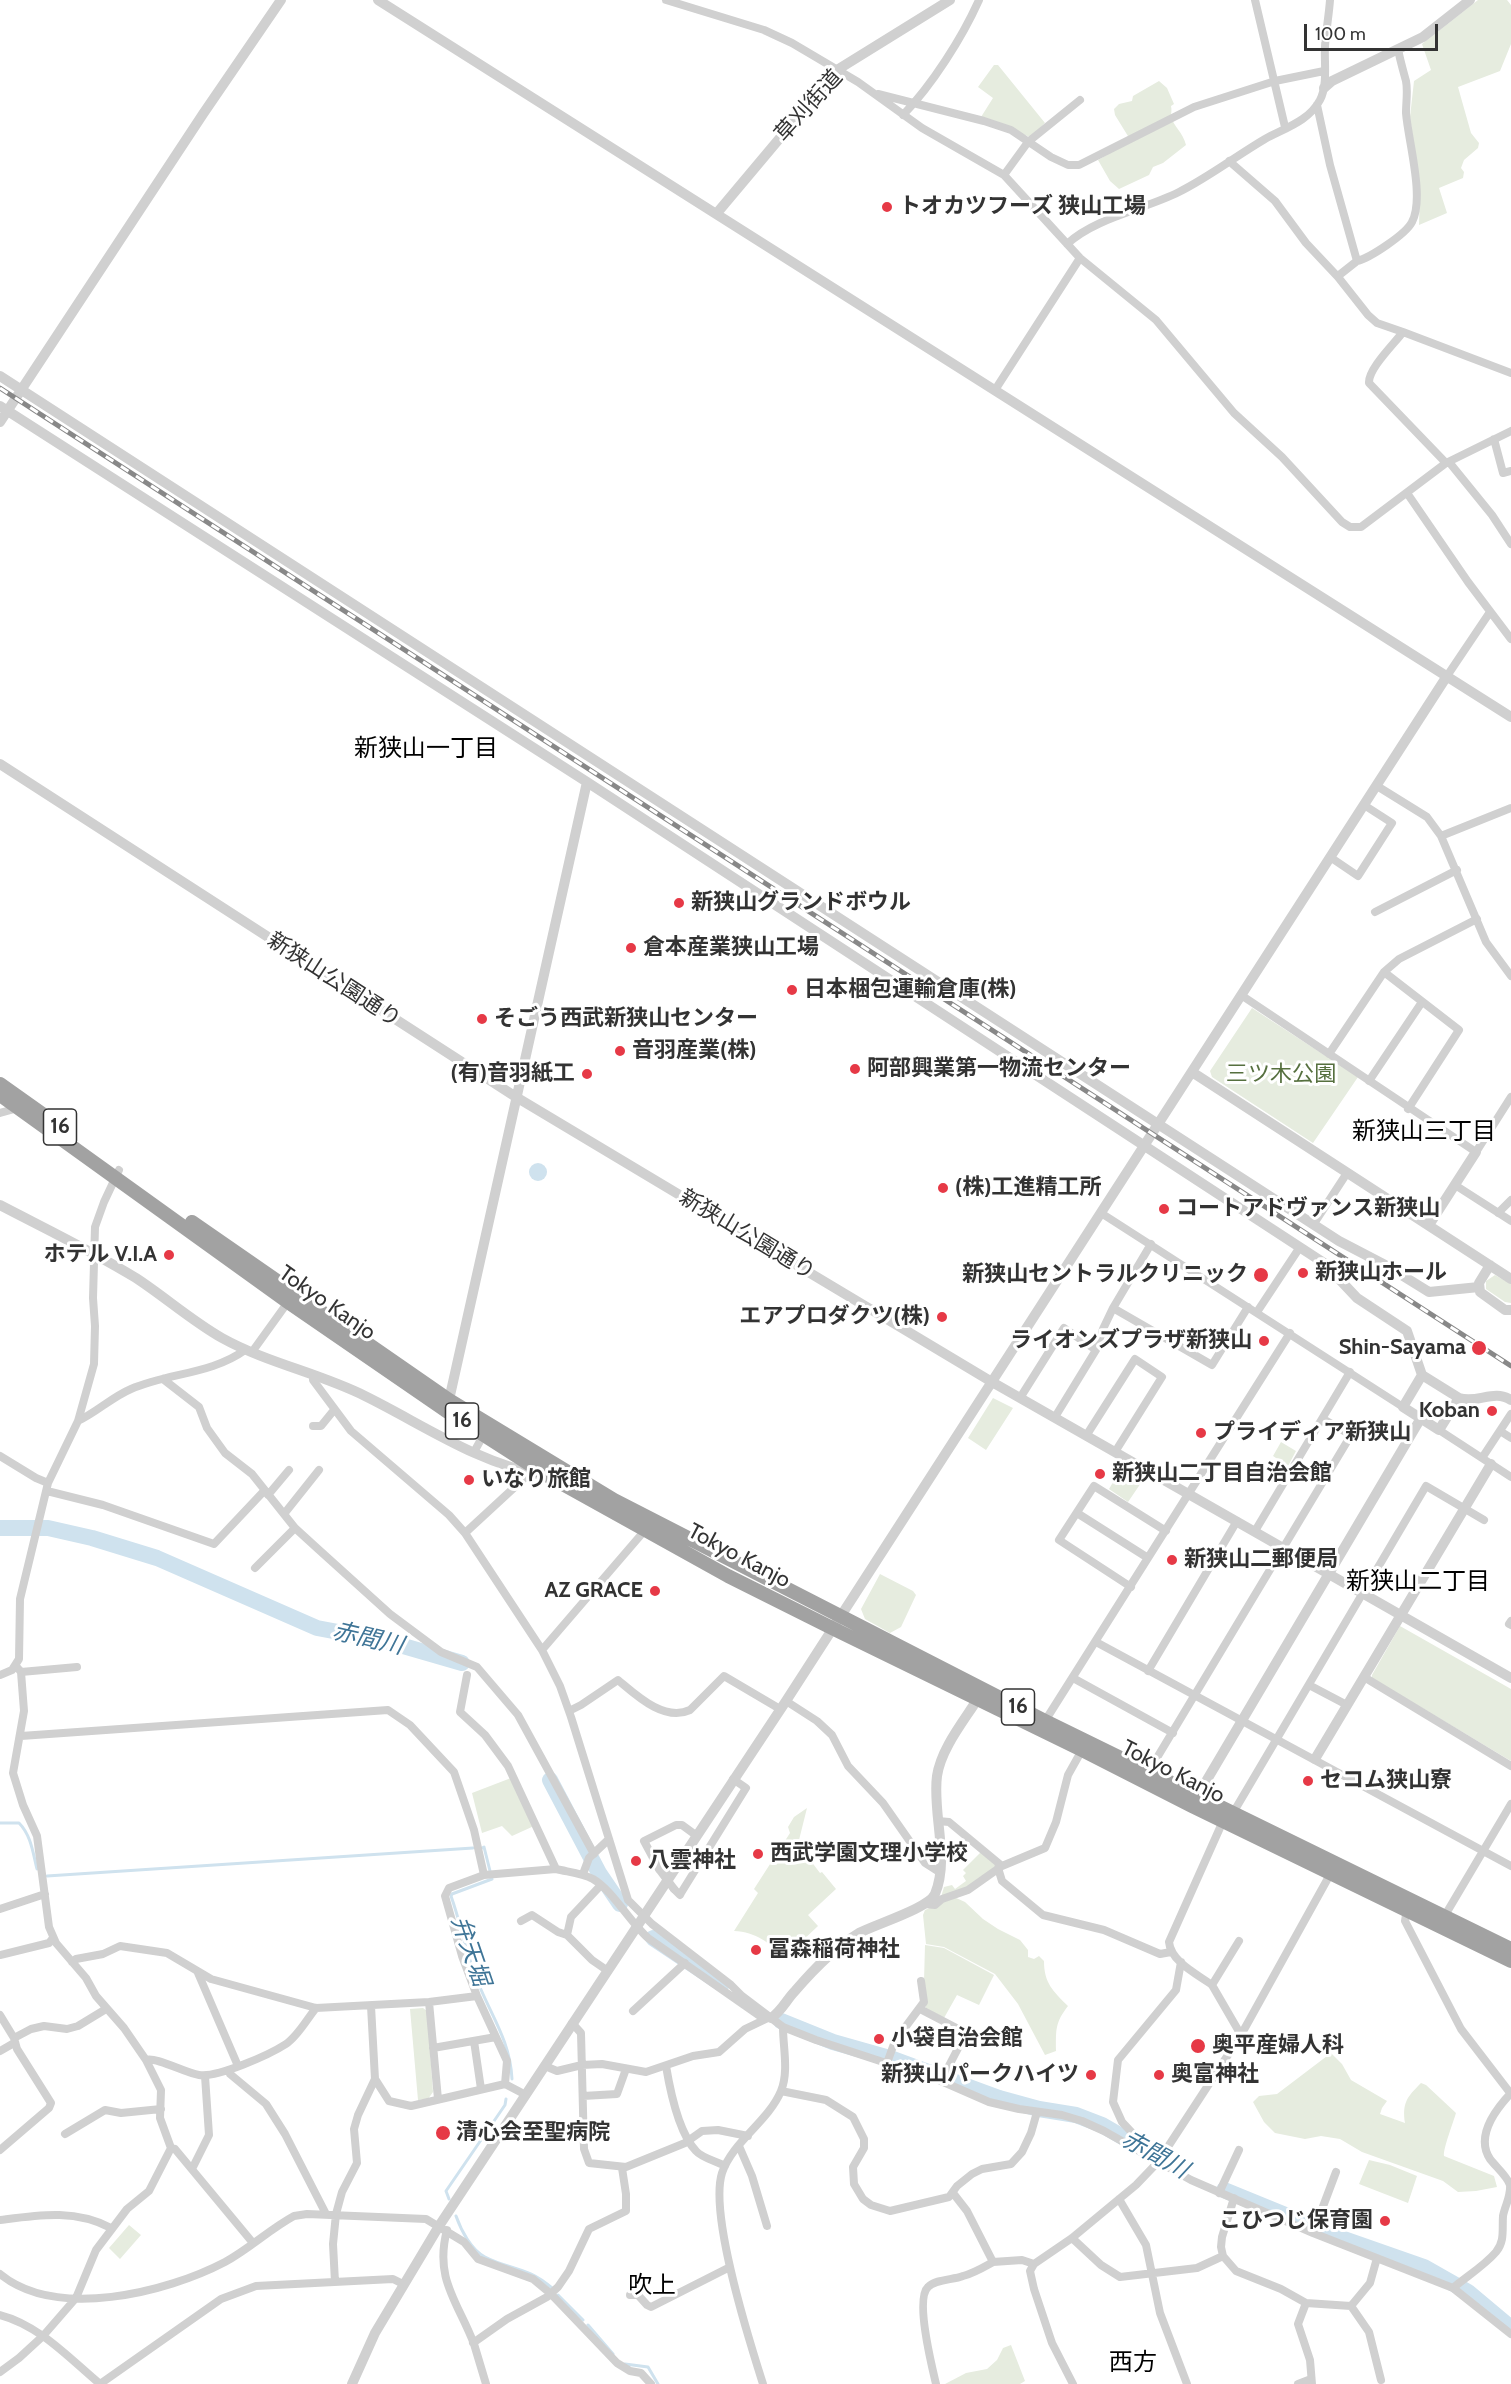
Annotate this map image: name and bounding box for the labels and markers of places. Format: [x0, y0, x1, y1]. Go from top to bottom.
place label: トオカツフーズ 狭山工場 [899, 194, 1146, 220]
marker: トオカツフーズ 狭山工場 [880, 200, 894, 214]
place label: 新狭山グランドボウル [691, 890, 911, 916]
marker: 新狭山グランドボウル [672, 896, 686, 910]
place label: 倉本産業狭山工場 [643, 935, 819, 961]
marker: 倉本産業狭山工場 [624, 941, 638, 955]
place label: 日本梱包運輸倉庫(株) [804, 977, 1016, 1003]
marker: 日本梱包運輸倉庫(株) [785, 983, 799, 997]
place label: そごう西武新狭山センター [494, 1006, 758, 1032]
marker: そごう西武新狭山センター [475, 1012, 489, 1026]
place label: 音羽産業(株) [632, 1038, 756, 1064]
marker: 音羽産業(株) [613, 1044, 627, 1058]
place label: 阿部興業第一物流センター [867, 1056, 1131, 1082]
place label: (有)音羽紙工 [451, 1061, 575, 1087]
marker: 阿部興業第一物流センター [848, 1062, 862, 1076]
marker: (有)音羽紙工 [580, 1067, 594, 1081]
place label: (株)工進精工所 [955, 1175, 1101, 1201]
marker: (株)工進精工所 [936, 1181, 950, 1195]
place label: コートアドヴァンス新狭山 [1176, 1196, 1440, 1222]
marker: コートアドヴァンス新狭山 [1157, 1202, 1171, 1216]
place label: ホテル V.I.A [44, 1242, 157, 1268]
marker: ホテル V.I.A [162, 1248, 176, 1262]
place label: 新狭山ホール [1315, 1260, 1447, 1286]
place label: 新狭山セントラルクリニック [962, 1262, 1248, 1288]
marker: 新狭山セントラルクリニック [1252, 1266, 1270, 1284]
marker: 新狭山ホール [1296, 1266, 1310, 1280]
place label: エアプロダクツ(株) [740, 1304, 930, 1330]
marker: エアプロダクツ(株) [935, 1310, 949, 1324]
place label: ライオンズプラザ新狭山 [1010, 1328, 1252, 1354]
marker: ライオンズプラザ新狭山 [1257, 1334, 1271, 1348]
place label: Shin-Sayama [1339, 1335, 1466, 1361]
marker: Shin-Sayama [1470, 1339, 1488, 1357]
place label: Koban [1419, 1398, 1480, 1424]
marker: Koban [1485, 1404, 1499, 1418]
place label: プライディア新狭山 [1213, 1420, 1411, 1446]
marker: プライディア新狭山 [1194, 1426, 1208, 1440]
place label: 新狭山二丁目自治会館 [1112, 1461, 1332, 1487]
place label: いなり旅館 [481, 1467, 591, 1493]
marker: 新狭山二丁目自治会館 [1093, 1467, 1107, 1481]
marker: いなり旅館 [462, 1473, 476, 1487]
place label: 新狭山二郵便局 [1184, 1547, 1338, 1573]
marker: 新狭山二郵便局 [1165, 1553, 1179, 1567]
place label: AZ GRACE [544, 1578, 643, 1604]
marker: AZ GRACE [648, 1584, 662, 1598]
place label: セコム狭山寮 [1320, 1768, 1452, 1794]
marker: セコム狭山寮 [1301, 1774, 1315, 1788]
place label: 西武学園文理小学校 [770, 1841, 968, 1867]
marker: 西武学園文理小学校 [751, 1847, 765, 1861]
place label: 八雲神社 [648, 1848, 736, 1874]
marker: 八雲神社 [629, 1854, 643, 1868]
place label: 冨森稲荷神社 [768, 1937, 900, 1963]
marker: 冨森稲荷神社 [749, 1943, 763, 1957]
place label: 小袋自治会館 [891, 2026, 1023, 2052]
marker: 小袋自治会館 [872, 2032, 886, 2046]
place label: 奥平産婦人科 [1212, 2033, 1344, 2059]
marker: 奥平産婦人科 [1189, 2037, 1207, 2055]
place label: 新狭山パークハイツ [881, 2062, 1079, 2088]
place label: 奥富神社 [1171, 2062, 1259, 2088]
marker: 新狭山パークハイツ [1084, 2068, 1098, 2082]
marker: 奥富神社 [1152, 2068, 1166, 2082]
place label: 清心会至聖病院 [456, 2120, 610, 2146]
marker: 清心会至聖病院 [434, 2124, 452, 2142]
place label: こひつじ保育園 [1219, 2208, 1373, 2234]
marker: こひつじ保育園 [1378, 2214, 1392, 2228]

